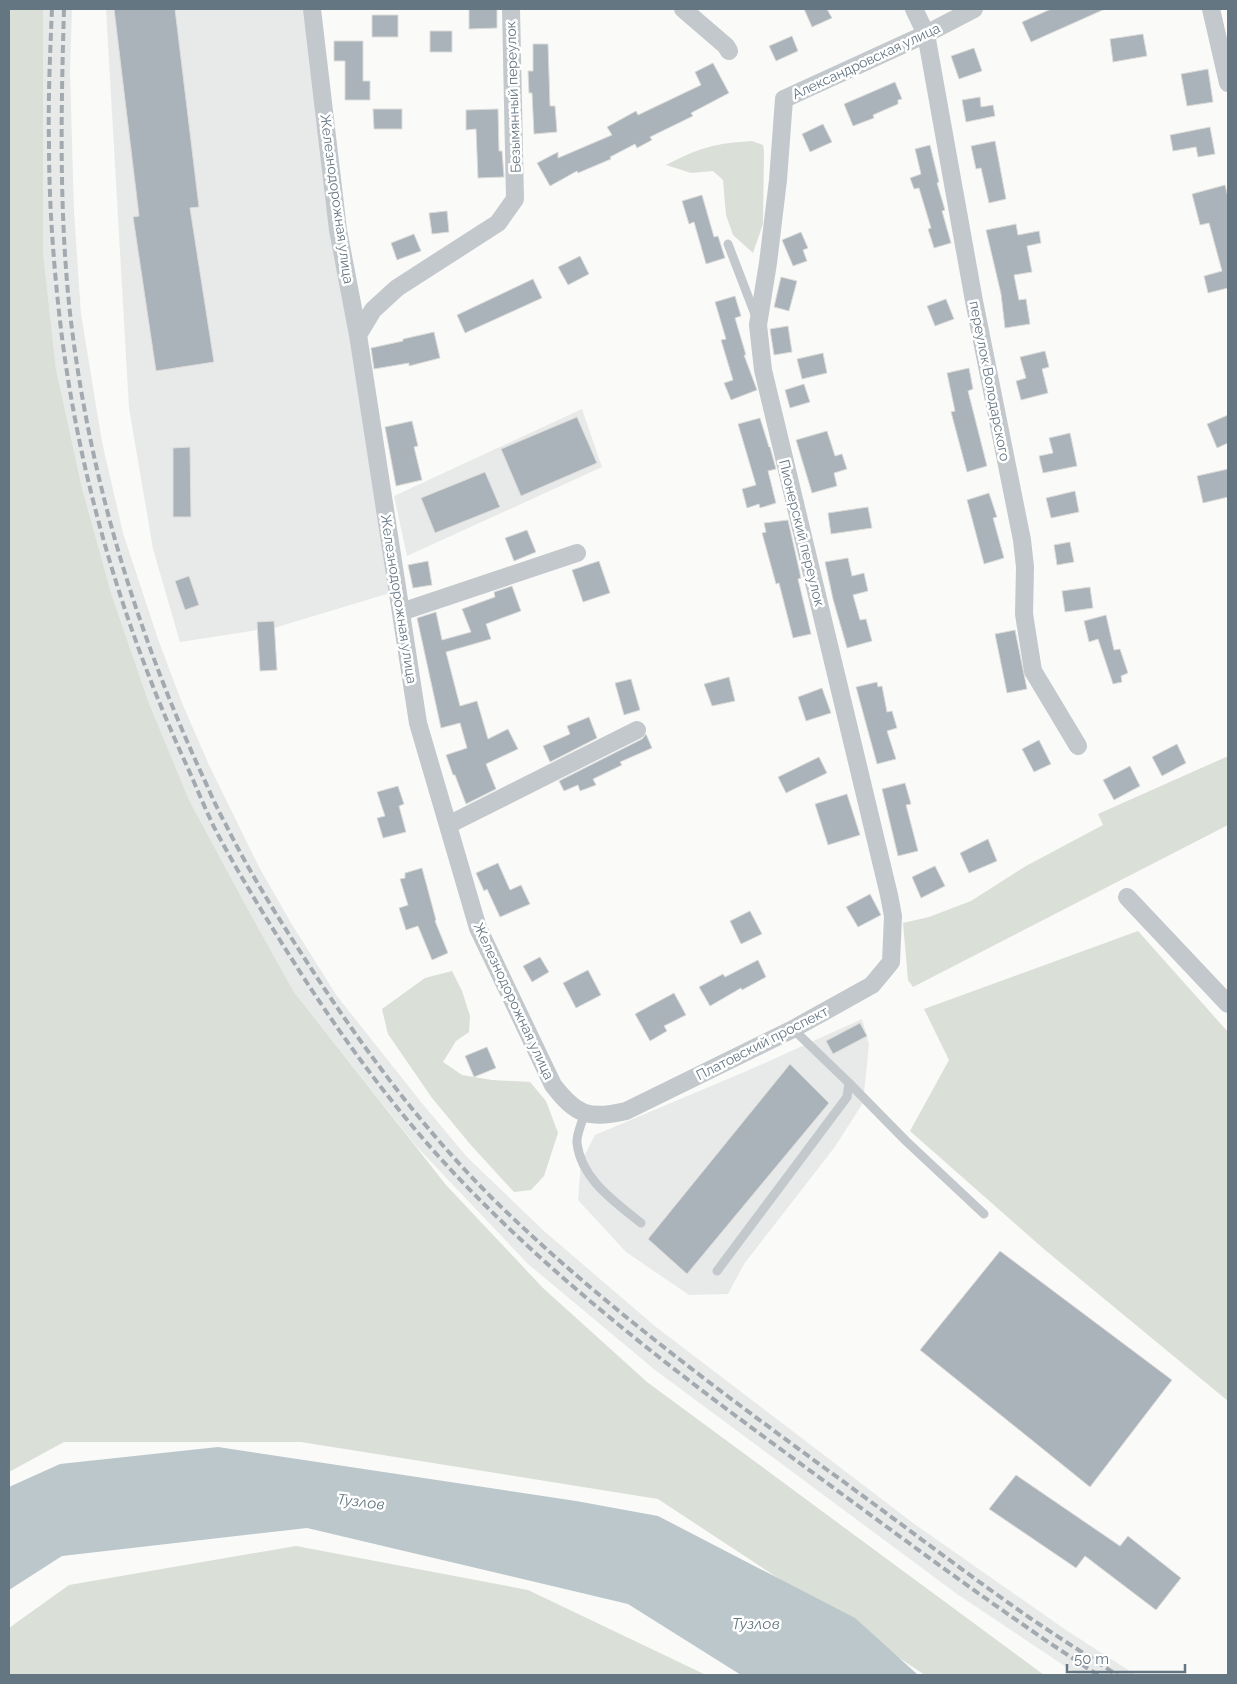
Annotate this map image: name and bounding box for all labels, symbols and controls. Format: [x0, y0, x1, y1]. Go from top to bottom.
street label: Александровская улица [790, 20, 942, 102]
street label: Безымянный переулок [502, 21, 524, 173]
street label: Железнодорожная улица [317, 113, 357, 285]
street label: переулок Володарского [967, 300, 1013, 462]
street label: Пионерский переулок [776, 458, 828, 608]
street label: Железнодорожная улица [378, 513, 420, 685]
street label: Железнодорожная улица [471, 920, 557, 1082]
street label: Платовский проспект [693, 1003, 831, 1083]
water label: Тузлов [336, 1490, 386, 1514]
water label: Тузлов [732, 1615, 780, 1633]
scale bar [1067, 1642, 1184, 1674]
text: 50 m [1074, 1650, 1109, 1668]

